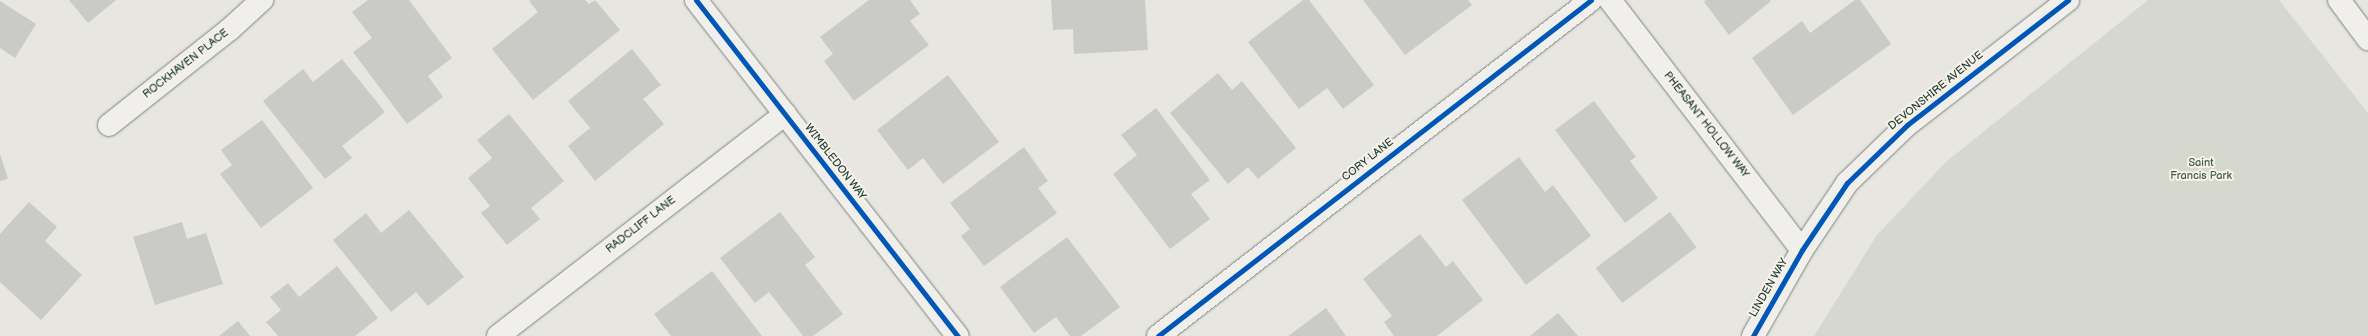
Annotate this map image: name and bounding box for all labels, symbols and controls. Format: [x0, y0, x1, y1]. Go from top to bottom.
street label: ROCKHAVEN PLACE [141, 27, 231, 101]
street label: DEVONSHIRE AVENUE [1886, 49, 1986, 133]
street label: PHEASANT HOLLOW WAY [1660, 69, 1752, 181]
street label: WIMBLEDON WAY [801, 121, 869, 203]
street label: CORY LANE [1340, 136, 1396, 184]
park label: Saint Francis Park [2170, 157, 2232, 183]
street label: RADCLIFF LANE [604, 194, 678, 256]
street label: LINDEN WAY [1747, 256, 1791, 320]

